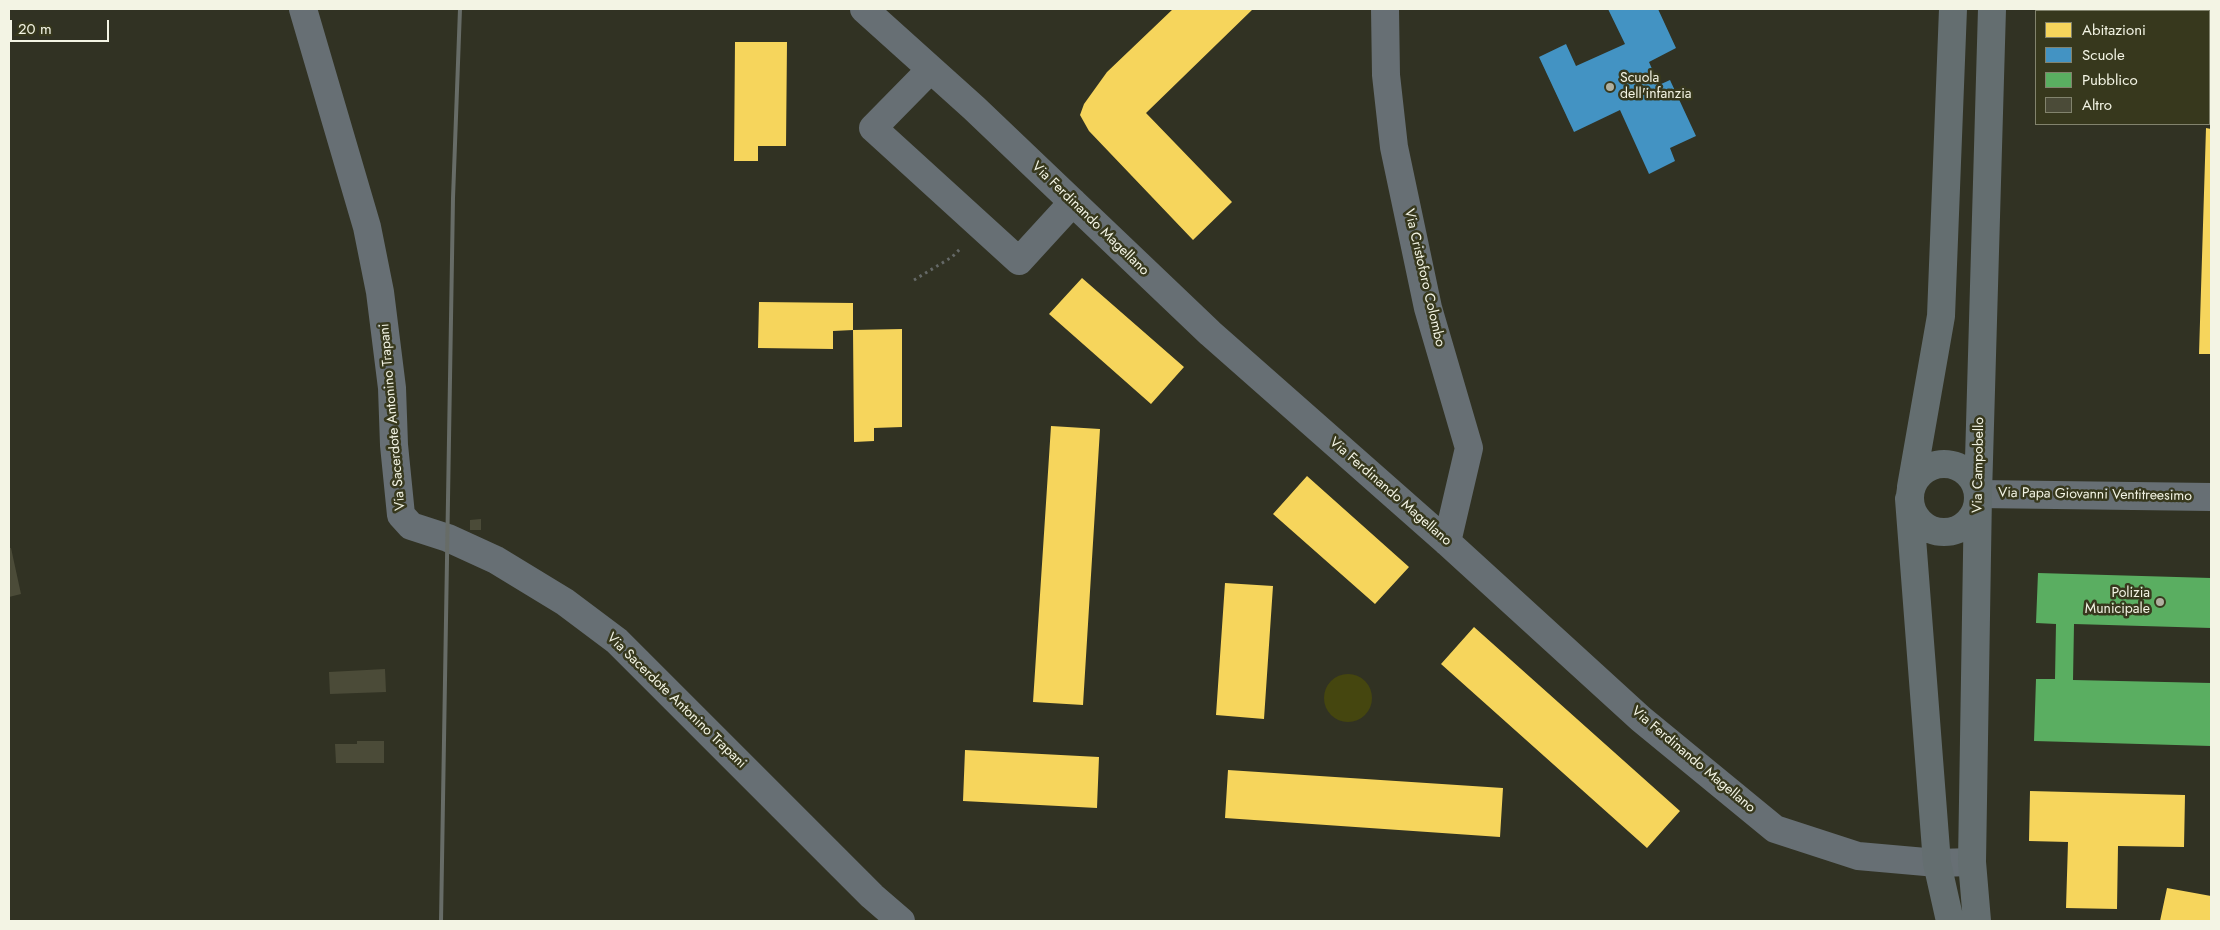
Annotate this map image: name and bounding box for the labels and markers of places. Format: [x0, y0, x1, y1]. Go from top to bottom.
place label: Scuola dell'infanzia [1620, 71, 1692, 104]
marker: Scuola dell'infanzia [1604, 81, 1616, 93]
place label: Polizia Municipale [2085, 586, 2150, 618]
marker: Polizia Municipale [2154, 596, 2166, 608]

